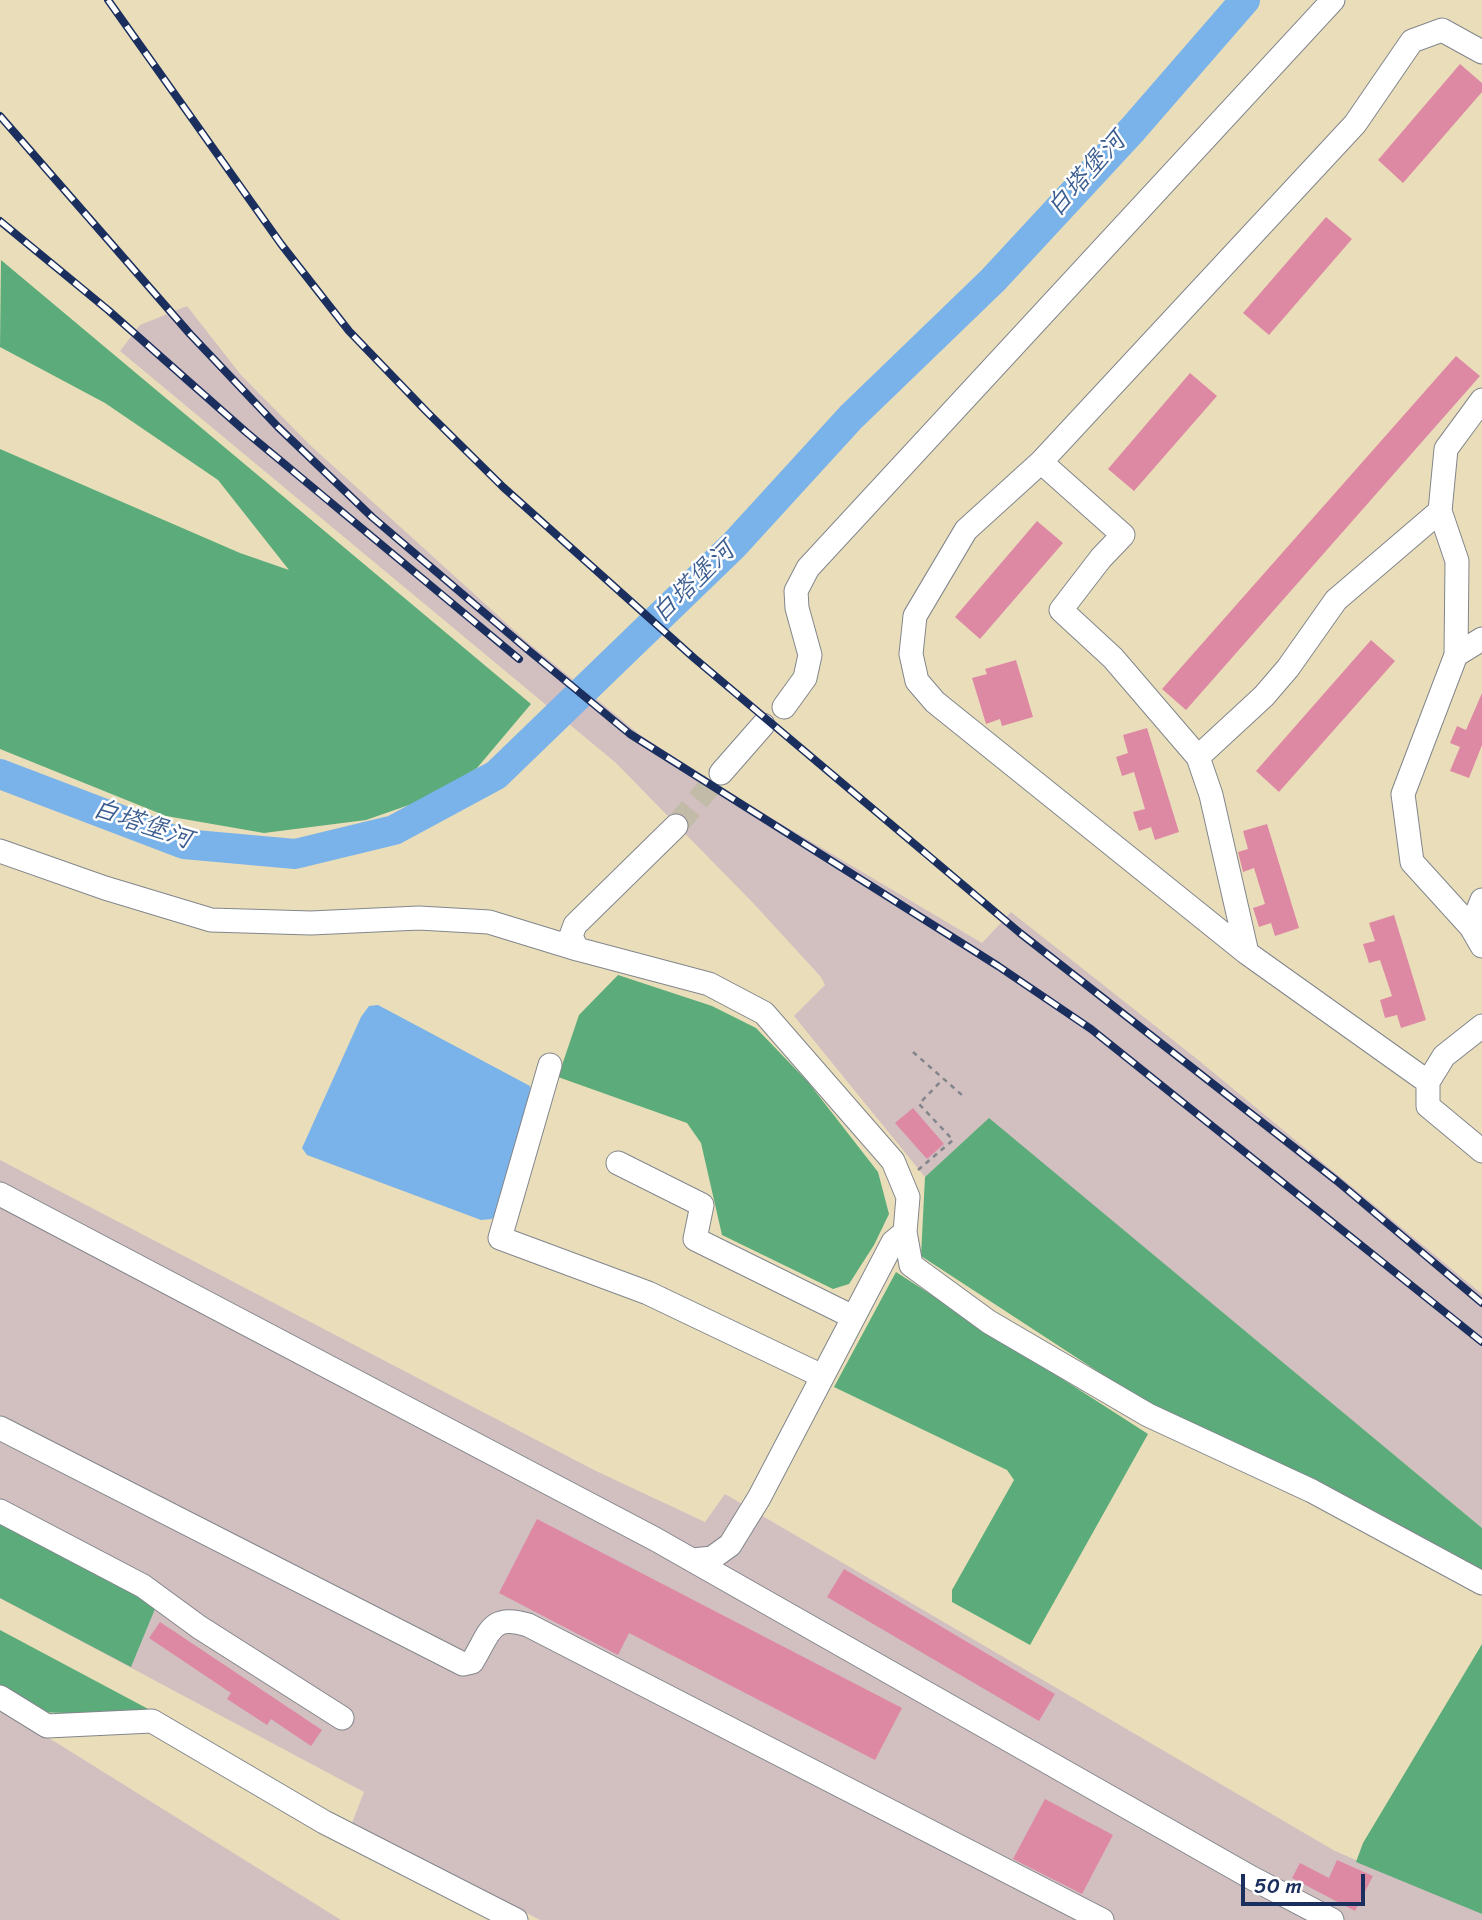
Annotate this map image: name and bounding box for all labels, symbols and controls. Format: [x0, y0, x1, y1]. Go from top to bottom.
water label: 白塔堡河 [1041, 126, 1133, 224]
water label: 白塔堡河 [646, 536, 742, 630]
water label: 白塔堡河 [88, 793, 196, 857]
scale bar [1244, 1860, 1368, 1904]
text: 50 m [1254, 1867, 1302, 1905]

